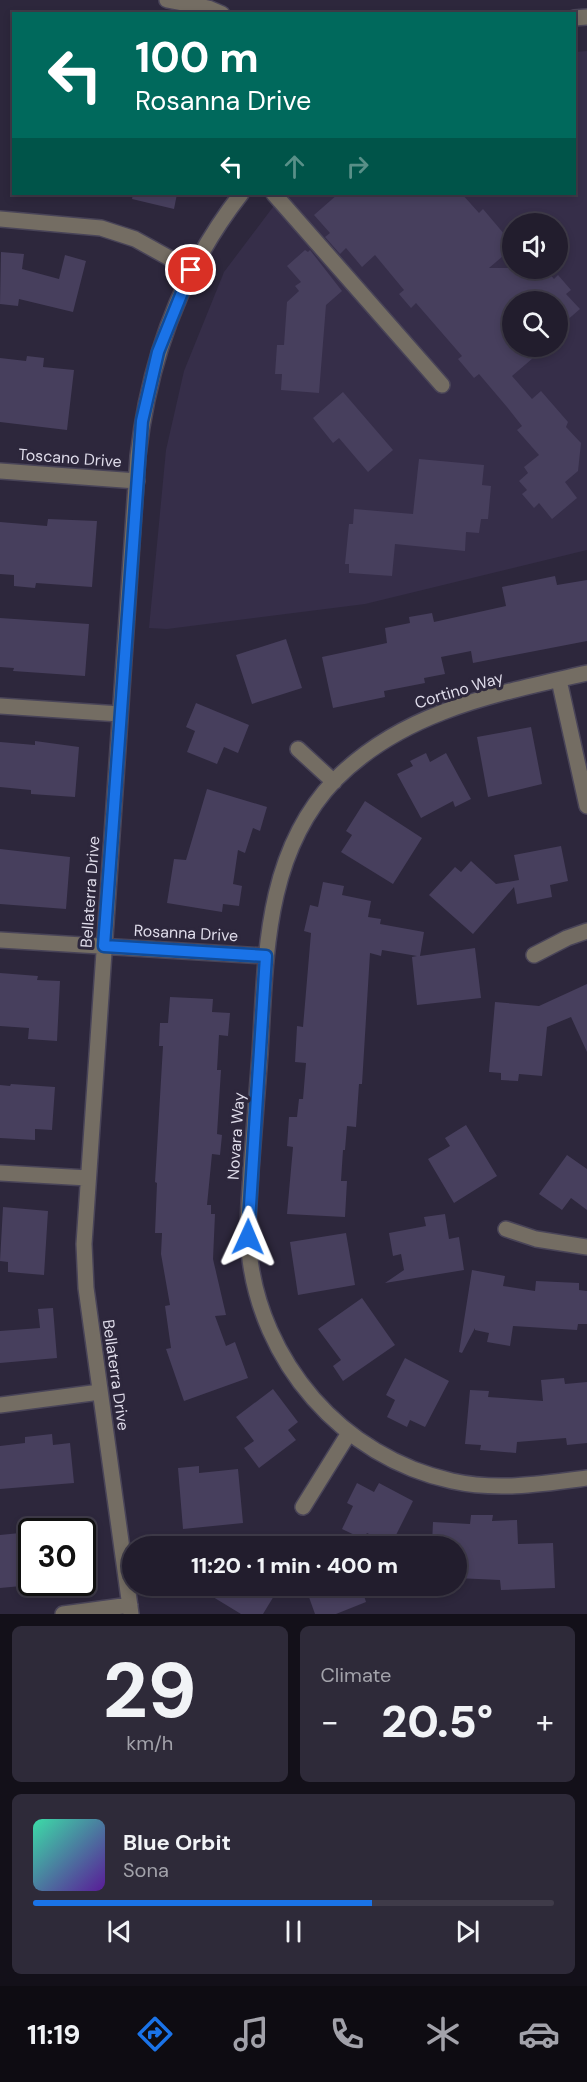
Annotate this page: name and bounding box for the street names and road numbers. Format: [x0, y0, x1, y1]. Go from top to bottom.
street label: Toscano Drive [18, 444, 122, 472]
street label: Cortino Way [412, 666, 506, 713]
street label: Bellaterra Drive [76, 835, 104, 949]
street label: Rosanna Drive [133, 920, 239, 946]
street label: Novara Way [222, 1091, 250, 1181]
street label: Bellaterra Drive [98, 1318, 134, 1432]

